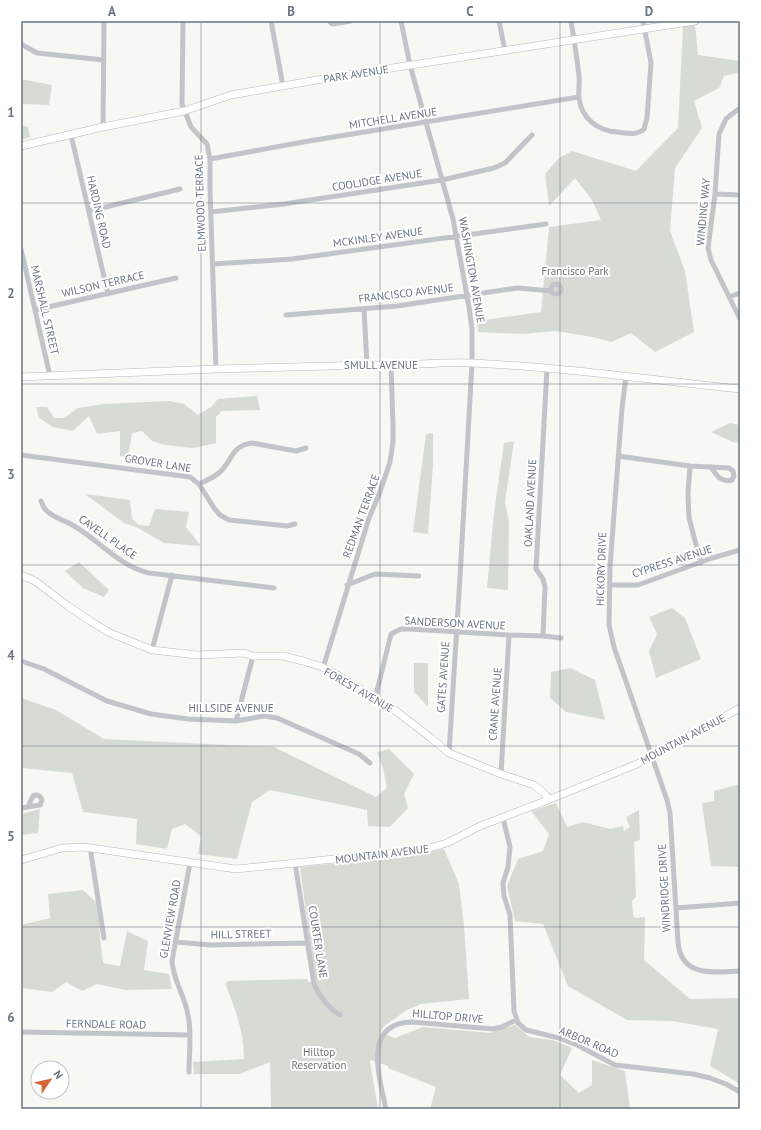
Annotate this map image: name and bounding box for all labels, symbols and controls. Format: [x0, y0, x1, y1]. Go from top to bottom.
text: A [108, 3, 116, 20]
text: B [287, 3, 295, 20]
text: C [466, 3, 474, 20]
text: D [645, 3, 653, 20]
street label: PARK AVENUE [322, 62, 390, 86]
text: 1 [7, 104, 15, 121]
street label: MITCHELL AVENUE [348, 104, 438, 132]
street label: ELMWOOD TERRACE [191, 154, 209, 252]
street label: COOLIDGE AVENUE [331, 166, 423, 194]
street label: HARDING ROAD [84, 174, 114, 250]
street label: WINDING WAY [693, 177, 713, 246]
street label: WASHINGTON AVENUE [456, 216, 488, 324]
street label: MCKINLEY AVENUE [332, 224, 424, 250]
street label: MARSHALL STREET [28, 264, 62, 356]
park label: Francisco Park [541, 264, 609, 278]
street label: WILSON TERRACE [60, 268, 146, 300]
street label: FRANCISCO AVENUE [358, 280, 454, 306]
text: 2 [7, 285, 15, 302]
street label: SMULL AVENUE [344, 358, 418, 372]
street label: GROVER LANE [124, 451, 192, 475]
street label: OAKLAND AVENUE [521, 458, 539, 547]
text: 3 [7, 466, 15, 483]
street label: REDMAN TERRACE [339, 472, 383, 560]
street label: CAVELL PLACE [76, 512, 140, 562]
street label: HICKORY DRIVE [593, 532, 609, 606]
street label: CYPRESS AVENUE [630, 541, 714, 581]
street label: SANDERSON AVENUE [404, 613, 506, 633]
street label: GATES AVENUE [434, 641, 452, 713]
text: 4 [7, 647, 15, 664]
street label: FOREST AVENUE [322, 664, 396, 716]
street label: CRANE AVENUE [485, 667, 505, 741]
street label: HILLSIDE AVENUE [188, 701, 274, 715]
street label: MOUNTAIN AVENUE [638, 711, 728, 767]
text: 5 [7, 828, 15, 845]
street label: MOUNTAIN AVENUE [334, 841, 430, 867]
street label: WINDRIDGE DRIVE [655, 843, 673, 933]
street label: GLENVIEW ROAD [156, 878, 184, 960]
street label: COURTER LANE [305, 905, 331, 980]
street label: HILL STREET [210, 926, 272, 942]
street label: HILLTOP DRIVE [412, 1006, 484, 1026]
text: 6 [7, 1009, 15, 1026]
street label: FERNDALE ROAD [66, 1016, 146, 1032]
street label: ARBOR ROAD [557, 1023, 621, 1061]
park label: Hilltop Reservation [292, 1045, 346, 1072]
north arrow [30, 1060, 70, 1100]
text: N [50, 1067, 66, 1081]

